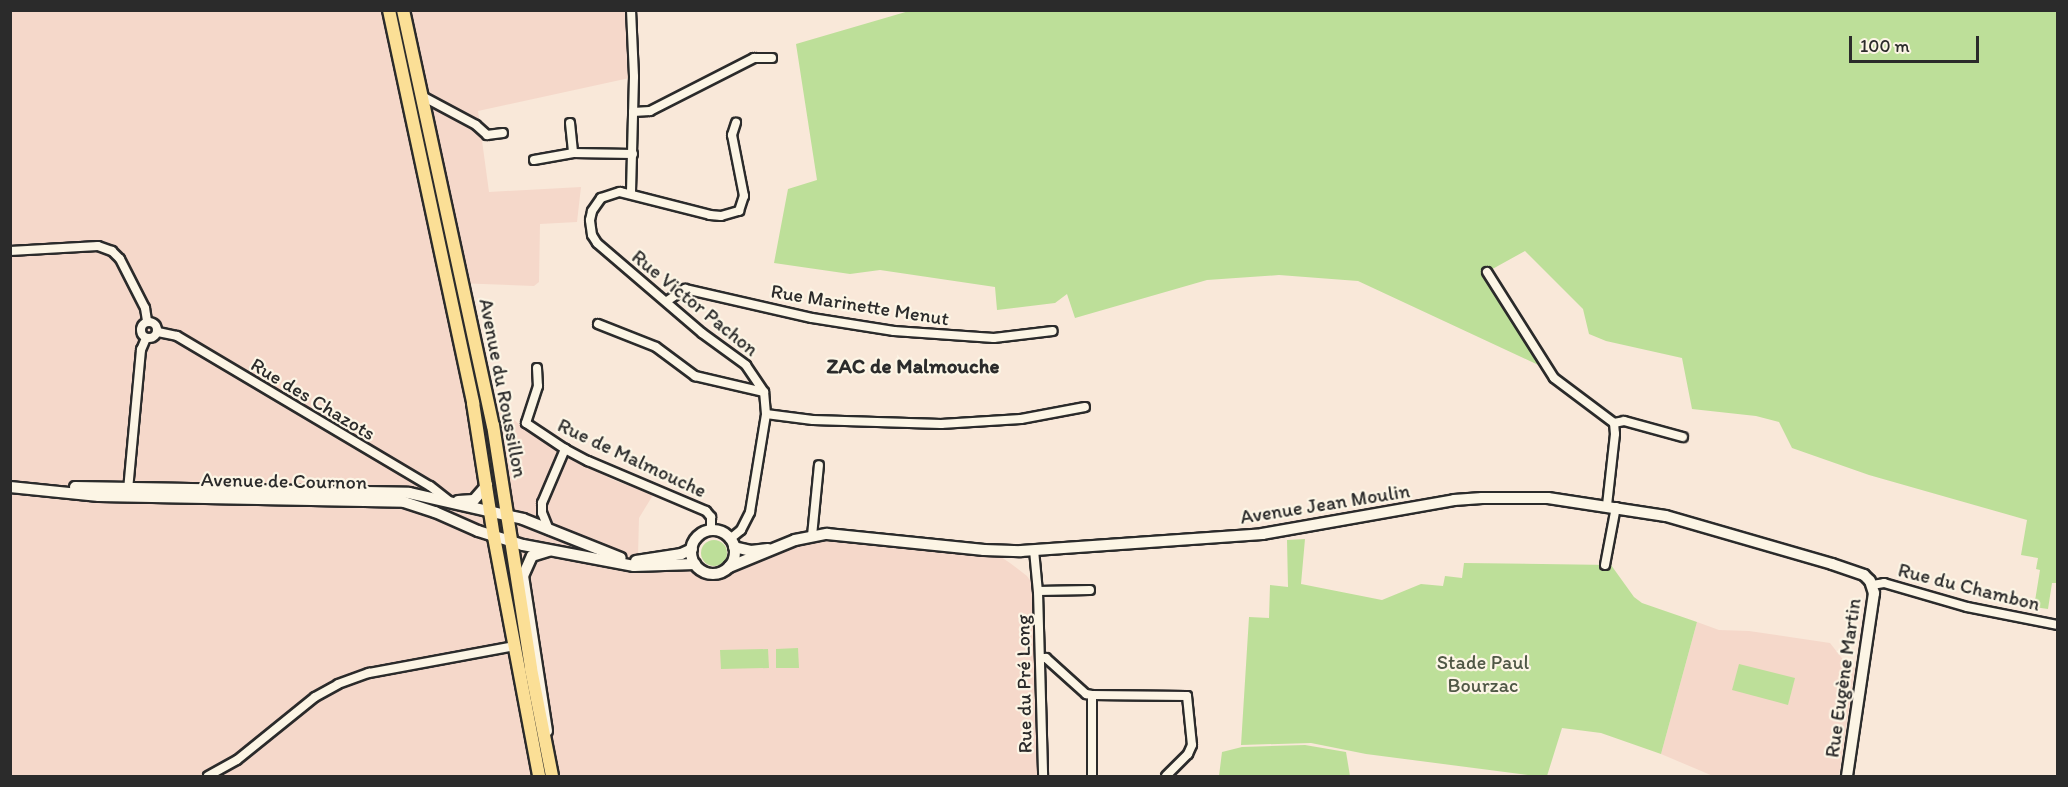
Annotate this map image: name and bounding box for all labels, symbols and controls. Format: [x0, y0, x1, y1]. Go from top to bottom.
scale bar [1852, 24, 1982, 62]
text: 100 m [1860, 35, 1910, 57]
street label: Rue Victor Pachon [627, 245, 763, 361]
street label: Rue Marinette Menut [769, 279, 951, 331]
street label: Avenue du Roussillon [474, 296, 532, 480]
street label: Rue des Chazots [247, 352, 379, 446]
district label: ZAC de Malmouche [826, 353, 1000, 379]
street label: Rue de Malmouche [554, 413, 710, 503]
street label: Avenue de Cournon [201, 468, 367, 494]
street label: Avenue Jean Moulin [1239, 479, 1411, 529]
street label: Rue du Chambon [1895, 558, 2043, 616]
street label: Rue Eugène Martin [1820, 596, 1866, 760]
street label: Rue du Pré Long [1011, 614, 1037, 754]
park label: Stade Paul Bourzac [1437, 650, 1529, 697]

